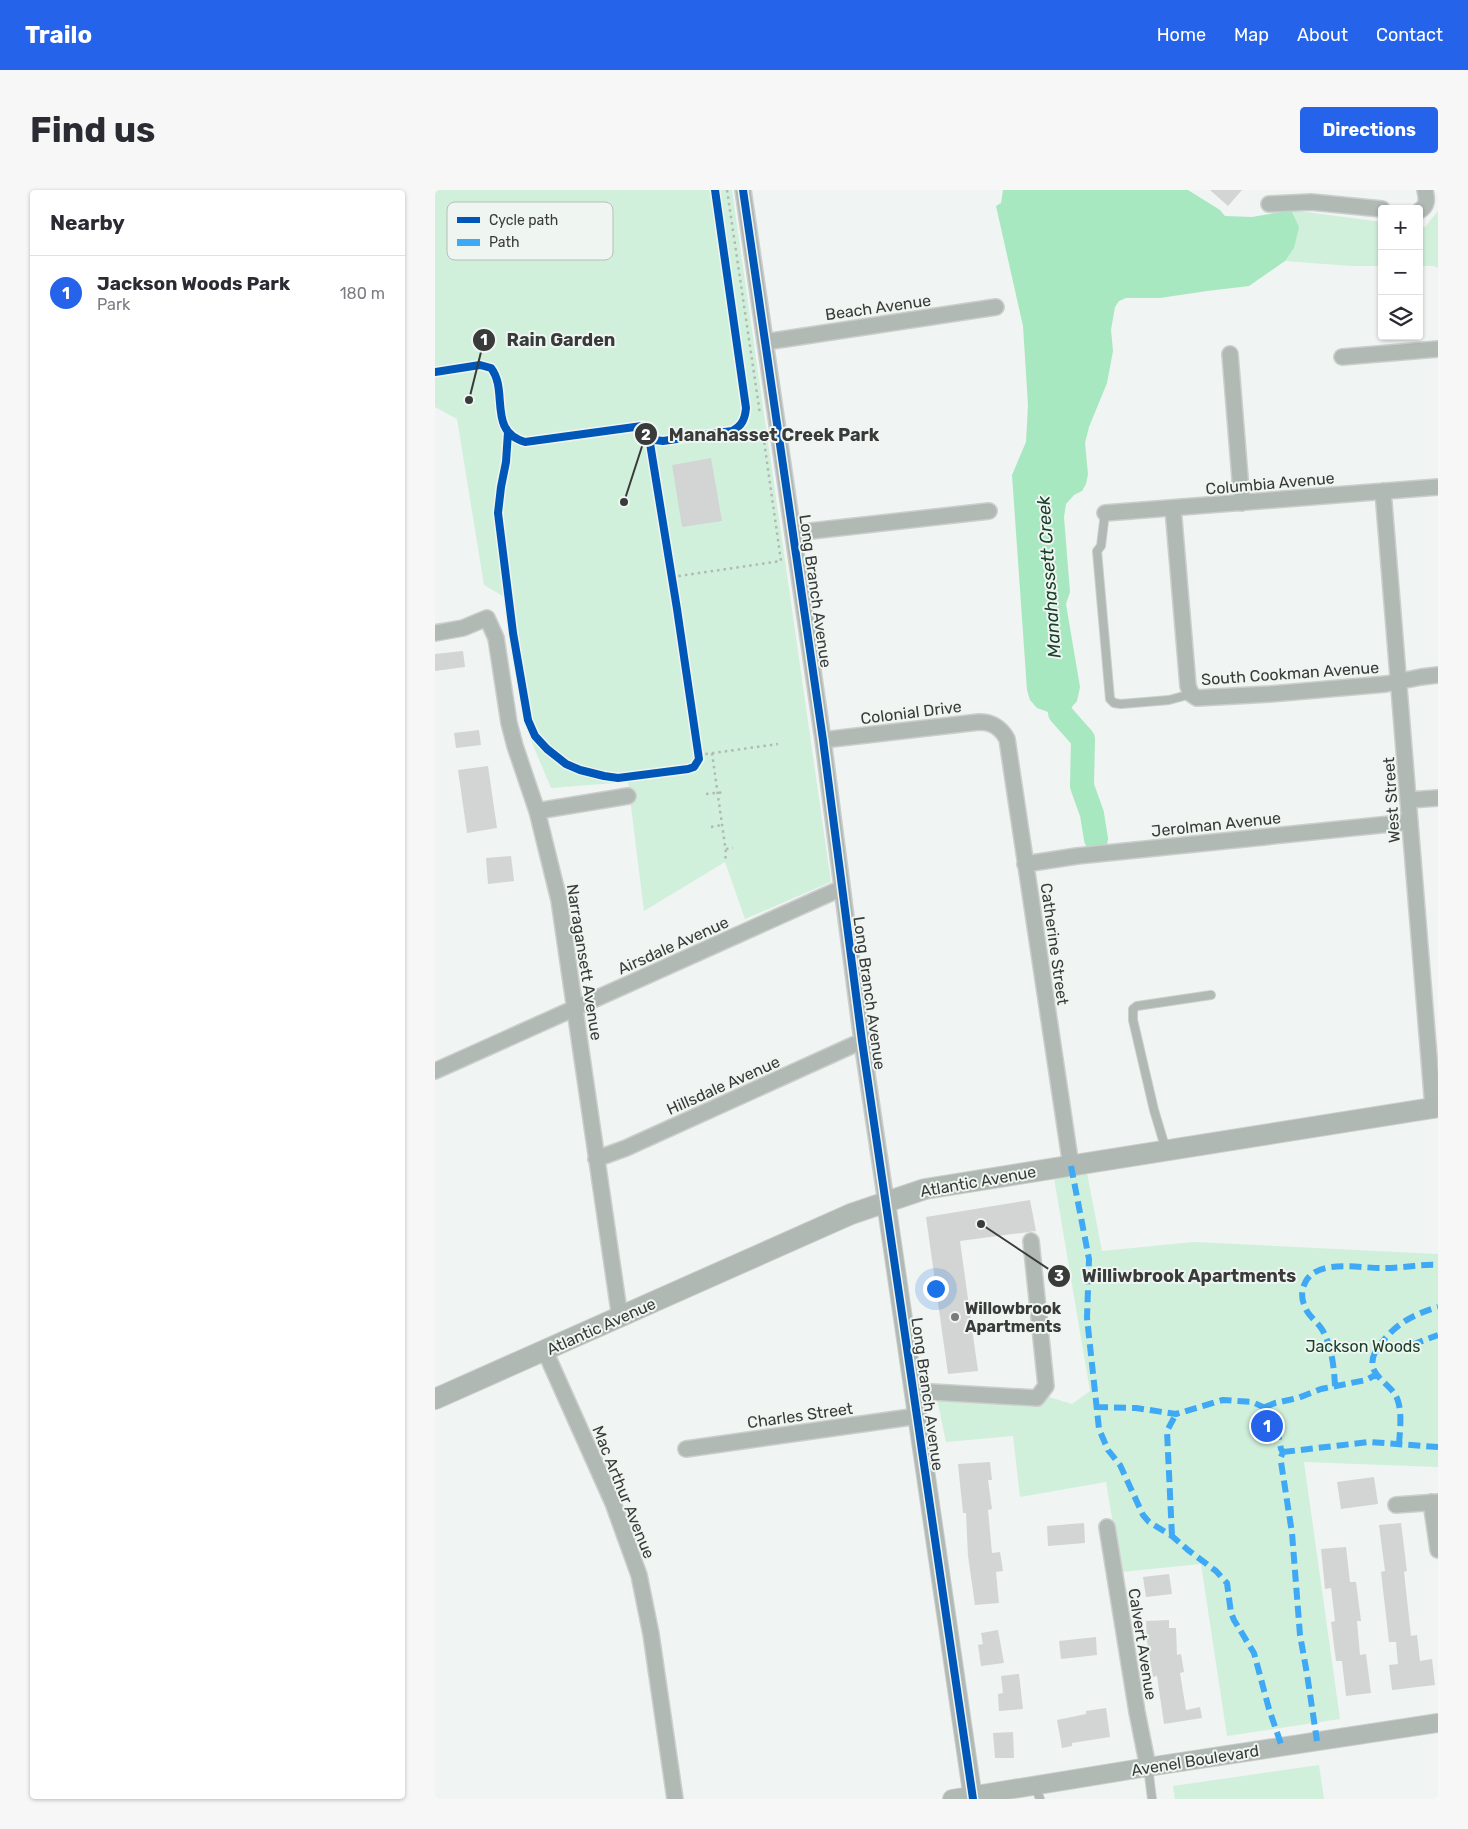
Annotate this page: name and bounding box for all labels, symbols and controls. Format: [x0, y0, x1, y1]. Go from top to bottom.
text: Trailo [25, 21, 92, 49]
text: Home [1157, 24, 1206, 46]
text: Map [1234, 24, 1269, 46]
text: About [1297, 24, 1348, 46]
text: Contact [1376, 24, 1443, 46]
button: Directions [1300, 107, 1438, 153]
text: Find us [30, 109, 155, 151]
legend [447, 202, 613, 260]
map controls [1378, 205, 1423, 340]
button: + [1378, 205, 1423, 250]
text: Nearby [50, 210, 125, 235]
text: Cycle path [489, 212, 558, 229]
text: Path [489, 234, 520, 251]
button: − [1378, 250, 1423, 295]
text: Jackson Woods Park [97, 272, 290, 295]
text: 1 [62, 284, 70, 303]
text: 180 m [340, 284, 385, 303]
street label: Beach Avenue [824, 291, 932, 324]
text: Park [97, 295, 130, 314]
button: layers [1378, 295, 1423, 340]
callout: Rain Garden [471, 324, 625, 357]
text: Rain Garden [507, 329, 615, 351]
text: 1 [480, 331, 488, 349]
callout: Manahasset Creek Park [633, 418, 889, 451]
text: Manahasset Creek Park [669, 424, 880, 446]
text: 2 [641, 426, 651, 444]
street label: Columbia Avenue [1205, 468, 1335, 499]
water label: Manahassett Creek [1032, 494, 1066, 659]
street label: Long Branch Avenue [795, 513, 836, 669]
street label: South Cookman Avenue [1200, 658, 1380, 689]
street label: Colonial Drive [859, 697, 963, 728]
street label: West Street [1379, 756, 1404, 844]
street label: Jerolman Avenue [1150, 808, 1282, 841]
street label: Catherine Street [1037, 882, 1072, 1006]
street label: Narragansett Avenue [563, 883, 606, 1042]
street label: Airsdale Avenue [615, 912, 732, 978]
street label: Long Branch Avenue [849, 915, 890, 1071]
street label: Hillsdale Avenue [664, 1052, 783, 1119]
street label: Atlantic Avenue [919, 1162, 1038, 1201]
callout: Williwbrook Apartments [1047, 1260, 1306, 1293]
text: Williwbrook Apartments [1082, 1265, 1296, 1287]
text: 3 [1054, 1267, 1064, 1285]
your location [923, 1276, 949, 1302]
street label: Atlantic Avenue [544, 1294, 659, 1359]
place label: Willowbrook Apartments [965, 1299, 1062, 1336]
marker: Willowbrook Apartments [949, 1311, 961, 1323]
street label: Long Branch Avenue [907, 1316, 948, 1472]
park label: Jackson Woods [1305, 1337, 1421, 1356]
street label: Charles Street [746, 1399, 854, 1432]
pin: 1 [1251, 1407, 1283, 1445]
street label: Mac Arthur Avenue [588, 1423, 659, 1561]
street label: Calvert Avenue [1124, 1587, 1161, 1701]
street label: Avenel Boulevard [1130, 1741, 1260, 1780]

